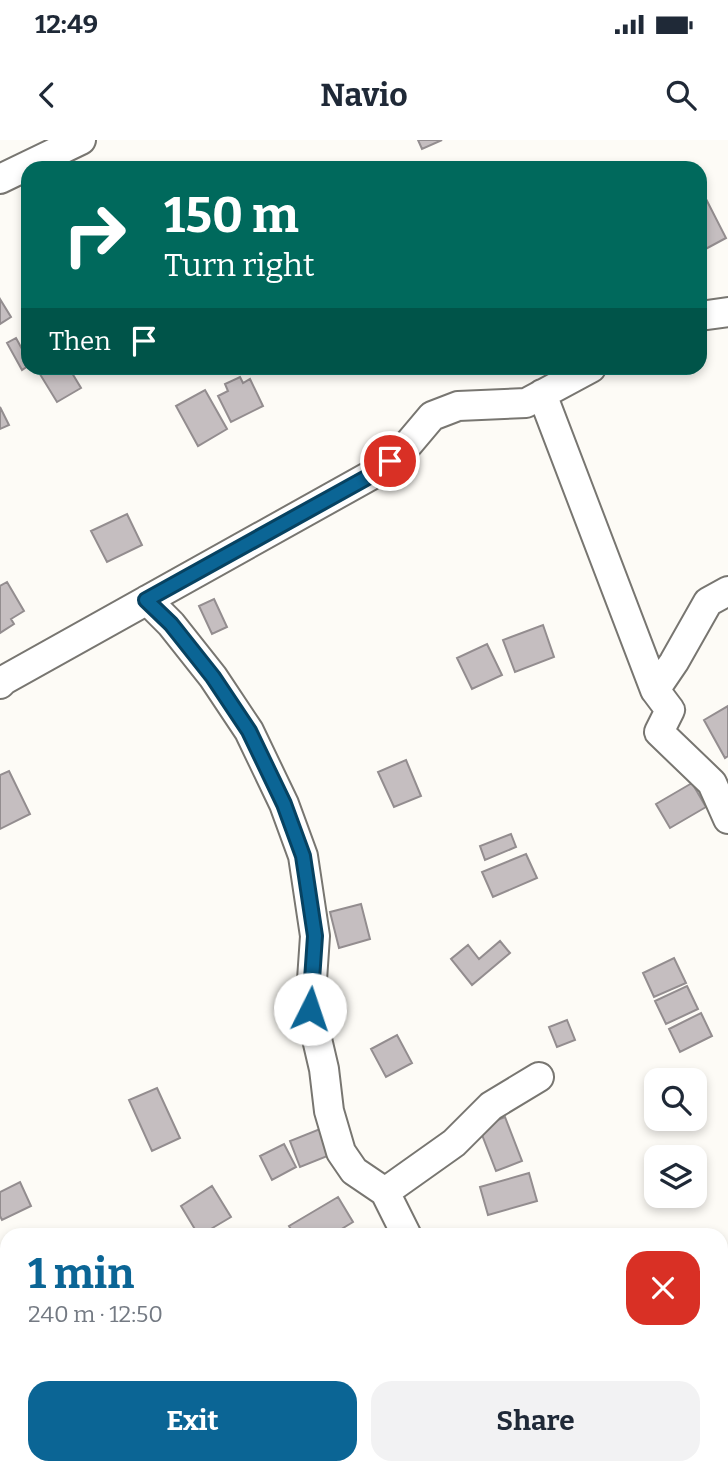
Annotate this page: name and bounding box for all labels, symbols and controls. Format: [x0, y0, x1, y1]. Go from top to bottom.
text: 12:49 [35, 9, 98, 40]
icon: back [28, 76, 66, 114]
text: Navio [320, 76, 408, 114]
icon: search [662, 76, 700, 114]
text: 150 m [164, 186, 299, 245]
icon: right [49, 189, 140, 280]
text: Turn right [164, 246, 315, 284]
icon: arrive [125, 322, 163, 360]
text: Then [49, 326, 111, 357]
pin [360, 431, 420, 491]
icon: arrive [371, 442, 409, 480]
position arrow [273, 972, 347, 1046]
map controls [644, 1068, 707, 1208]
button: search [644, 1068, 707, 1131]
button: layers [644, 1145, 707, 1208]
text: 1 min [28, 1249, 134, 1299]
button: close [626, 1251, 700, 1325]
text: 240 m · 12:50 [28, 1300, 163, 1328]
button: Exit [28, 1381, 357, 1461]
button: Share [371, 1381, 700, 1461]

